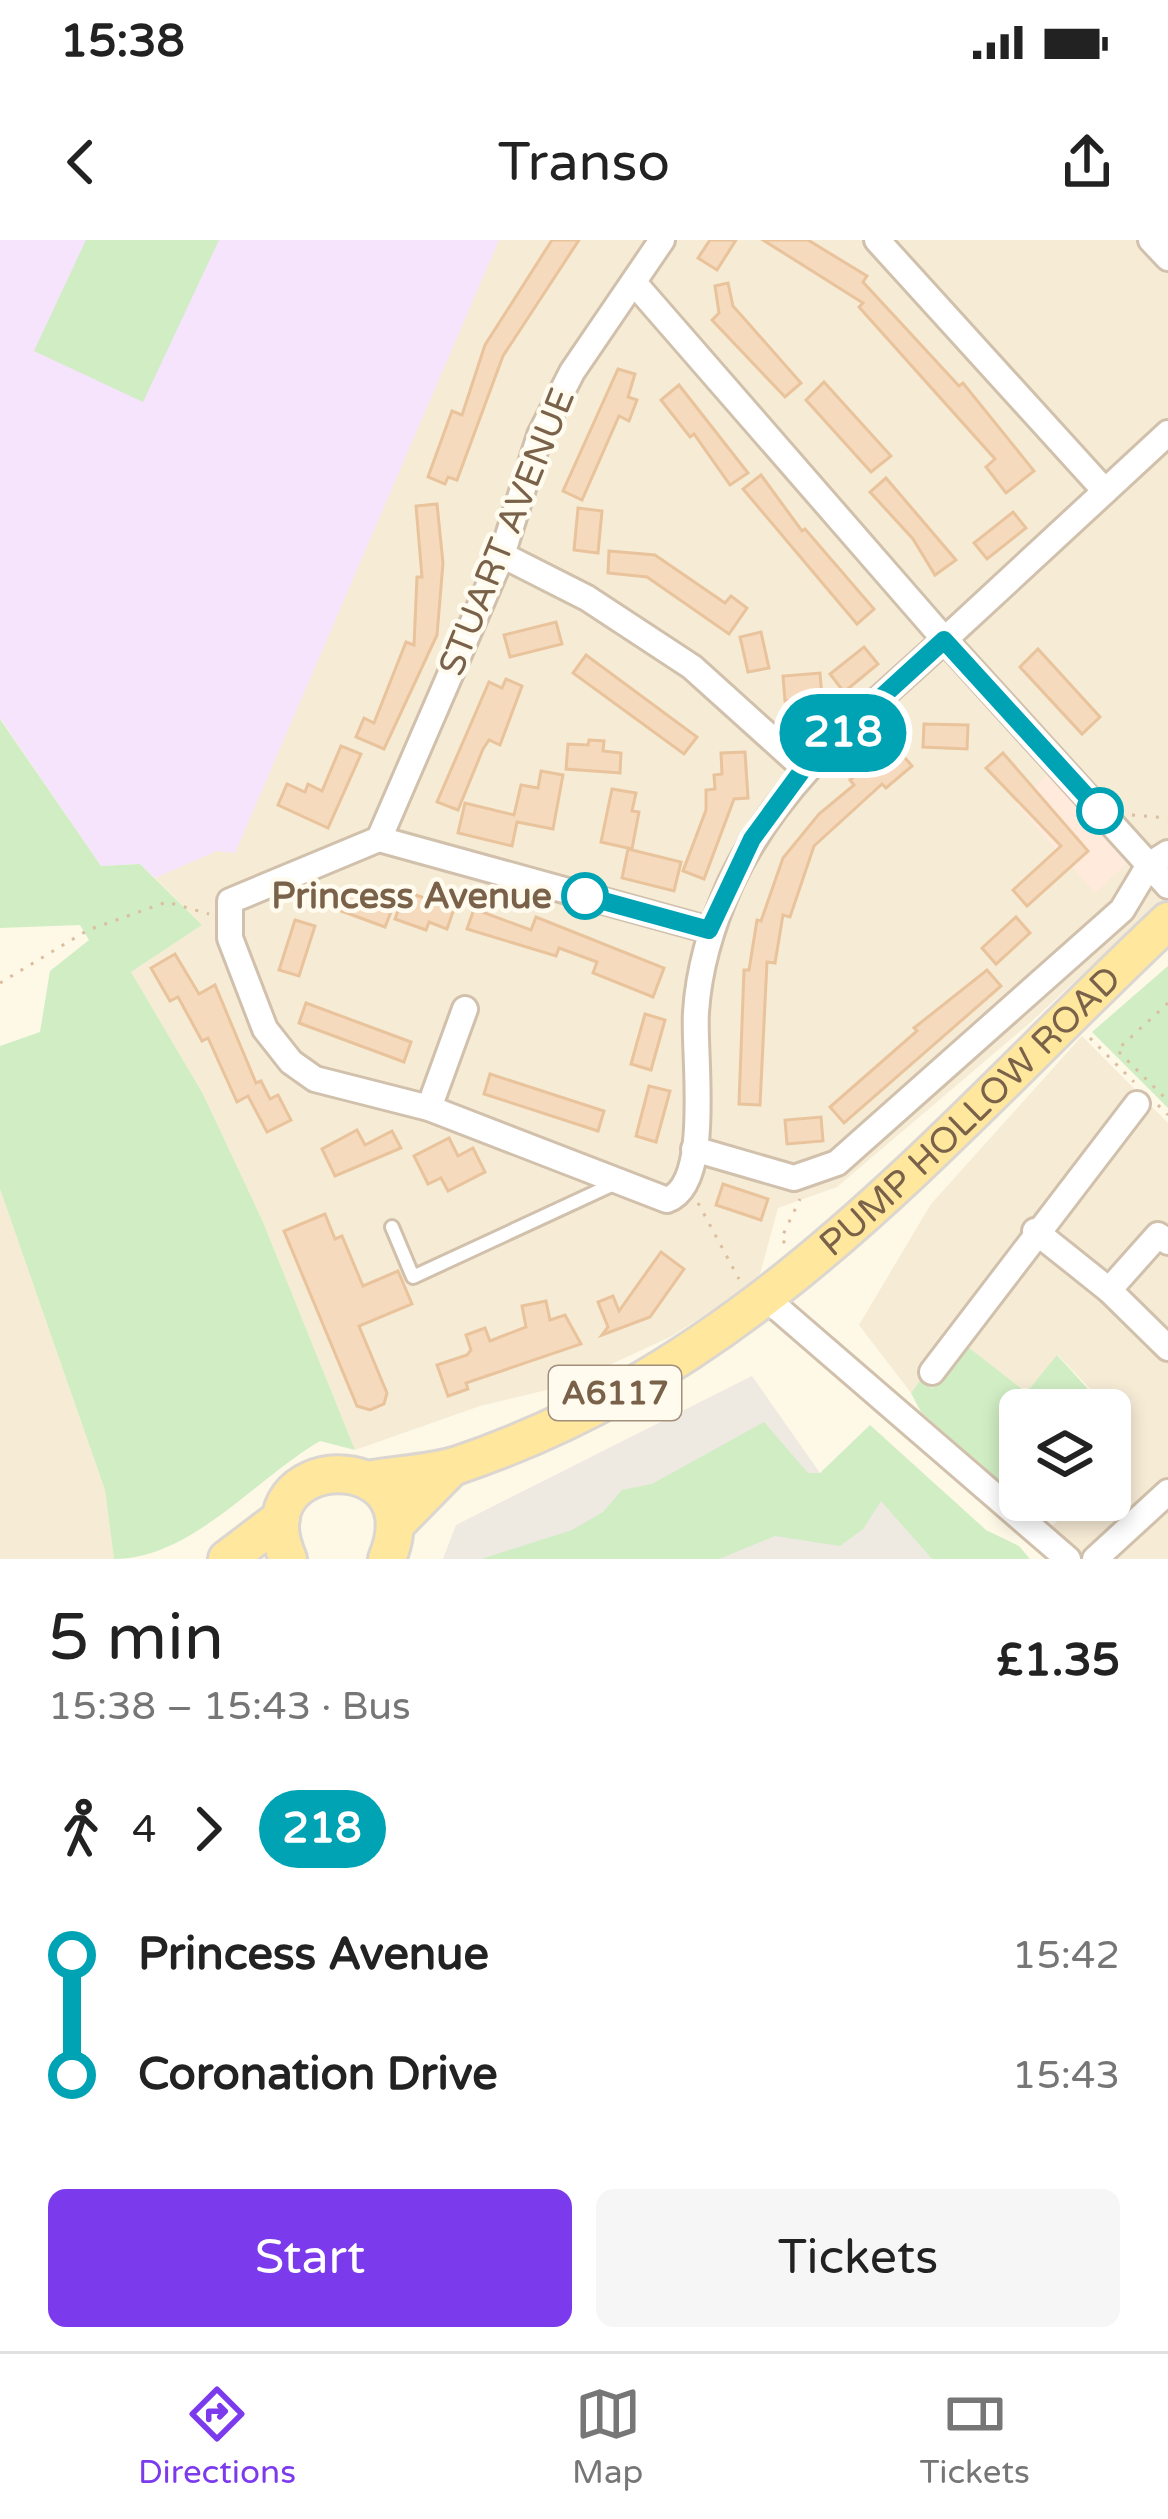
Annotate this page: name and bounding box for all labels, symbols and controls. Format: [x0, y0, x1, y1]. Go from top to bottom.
text: 15:38 [60, 15, 185, 69]
icon: back [48, 129, 114, 195]
icon: share [1054, 129, 1120, 195]
text: Transo [498, 130, 670, 195]
street label: STUART AVENUE [430, 382, 584, 682]
line badge: 218 [774, 694, 912, 772]
text: 218 [803, 707, 883, 758]
unlabelled marker [1078, 789, 1122, 833]
marker: Princess Avenue [563, 874, 607, 918]
place label: Princess Avenue [271, 875, 552, 918]
street label: PUMP HOLLOW ROAD [811, 957, 1130, 1265]
road number: A6117 [549, 1366, 681, 1420]
map controls [999, 1389, 1131, 1521]
button: layers [999, 1389, 1131, 1521]
text: 5 min [48, 1598, 224, 1678]
text: £1.35 [996, 1634, 1120, 1688]
text: 15:38 – 15:43 · Bus [48, 1683, 411, 1730]
icon: walk [48, 1796, 114, 1862]
icon: forward [175, 1796, 241, 1862]
text: 218 [283, 1803, 362, 1854]
text: 4 [132, 1806, 157, 1853]
text: Princess Avenue [138, 1928, 489, 1982]
text: 15:42 [1012, 1932, 1120, 1979]
text: Coronation Drive [138, 2048, 498, 2102]
text: 15:43 [1012, 2052, 1120, 2099]
button: Start [48, 2189, 572, 2327]
button: Tickets [596, 2189, 1120, 2327]
tab: Directions [138, 2381, 296, 2492]
tab: Map [572, 2381, 643, 2492]
tab: Tickets [920, 2381, 1030, 2492]

